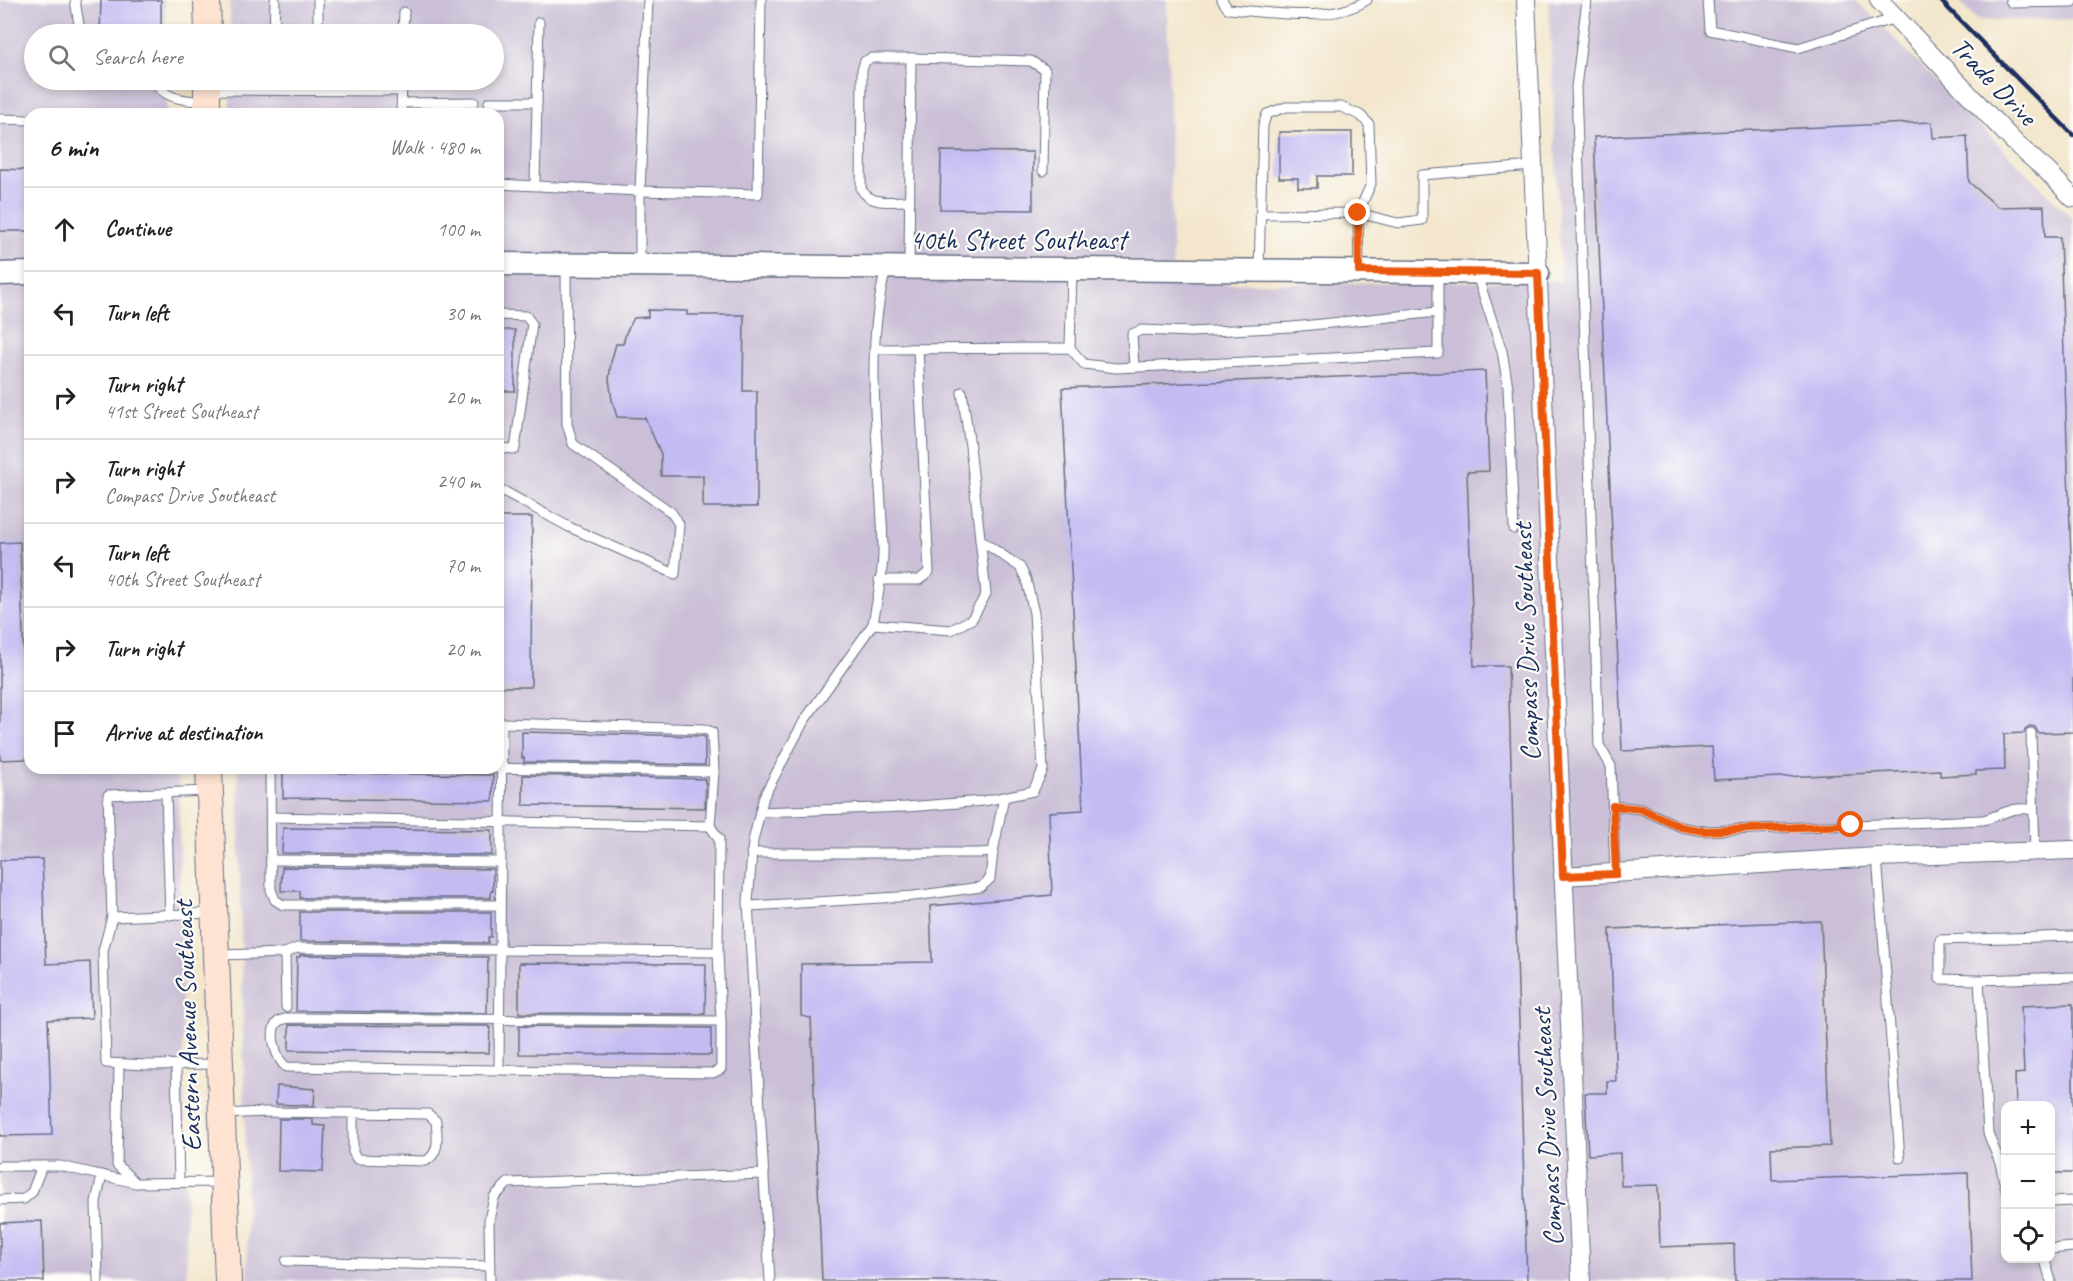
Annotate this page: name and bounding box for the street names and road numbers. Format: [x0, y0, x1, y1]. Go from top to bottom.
street label: Trade Drive [1943, 29, 2046, 134]
street label: 40th Street Southeast [910, 222, 1130, 257]
street label: Compass Drive Southeast [1504, 520, 1548, 762]
street label: Eastern Avenue Southeast [165, 897, 209, 1152]
street label: Compass Drive Southeast [1523, 1004, 1571, 1247]

